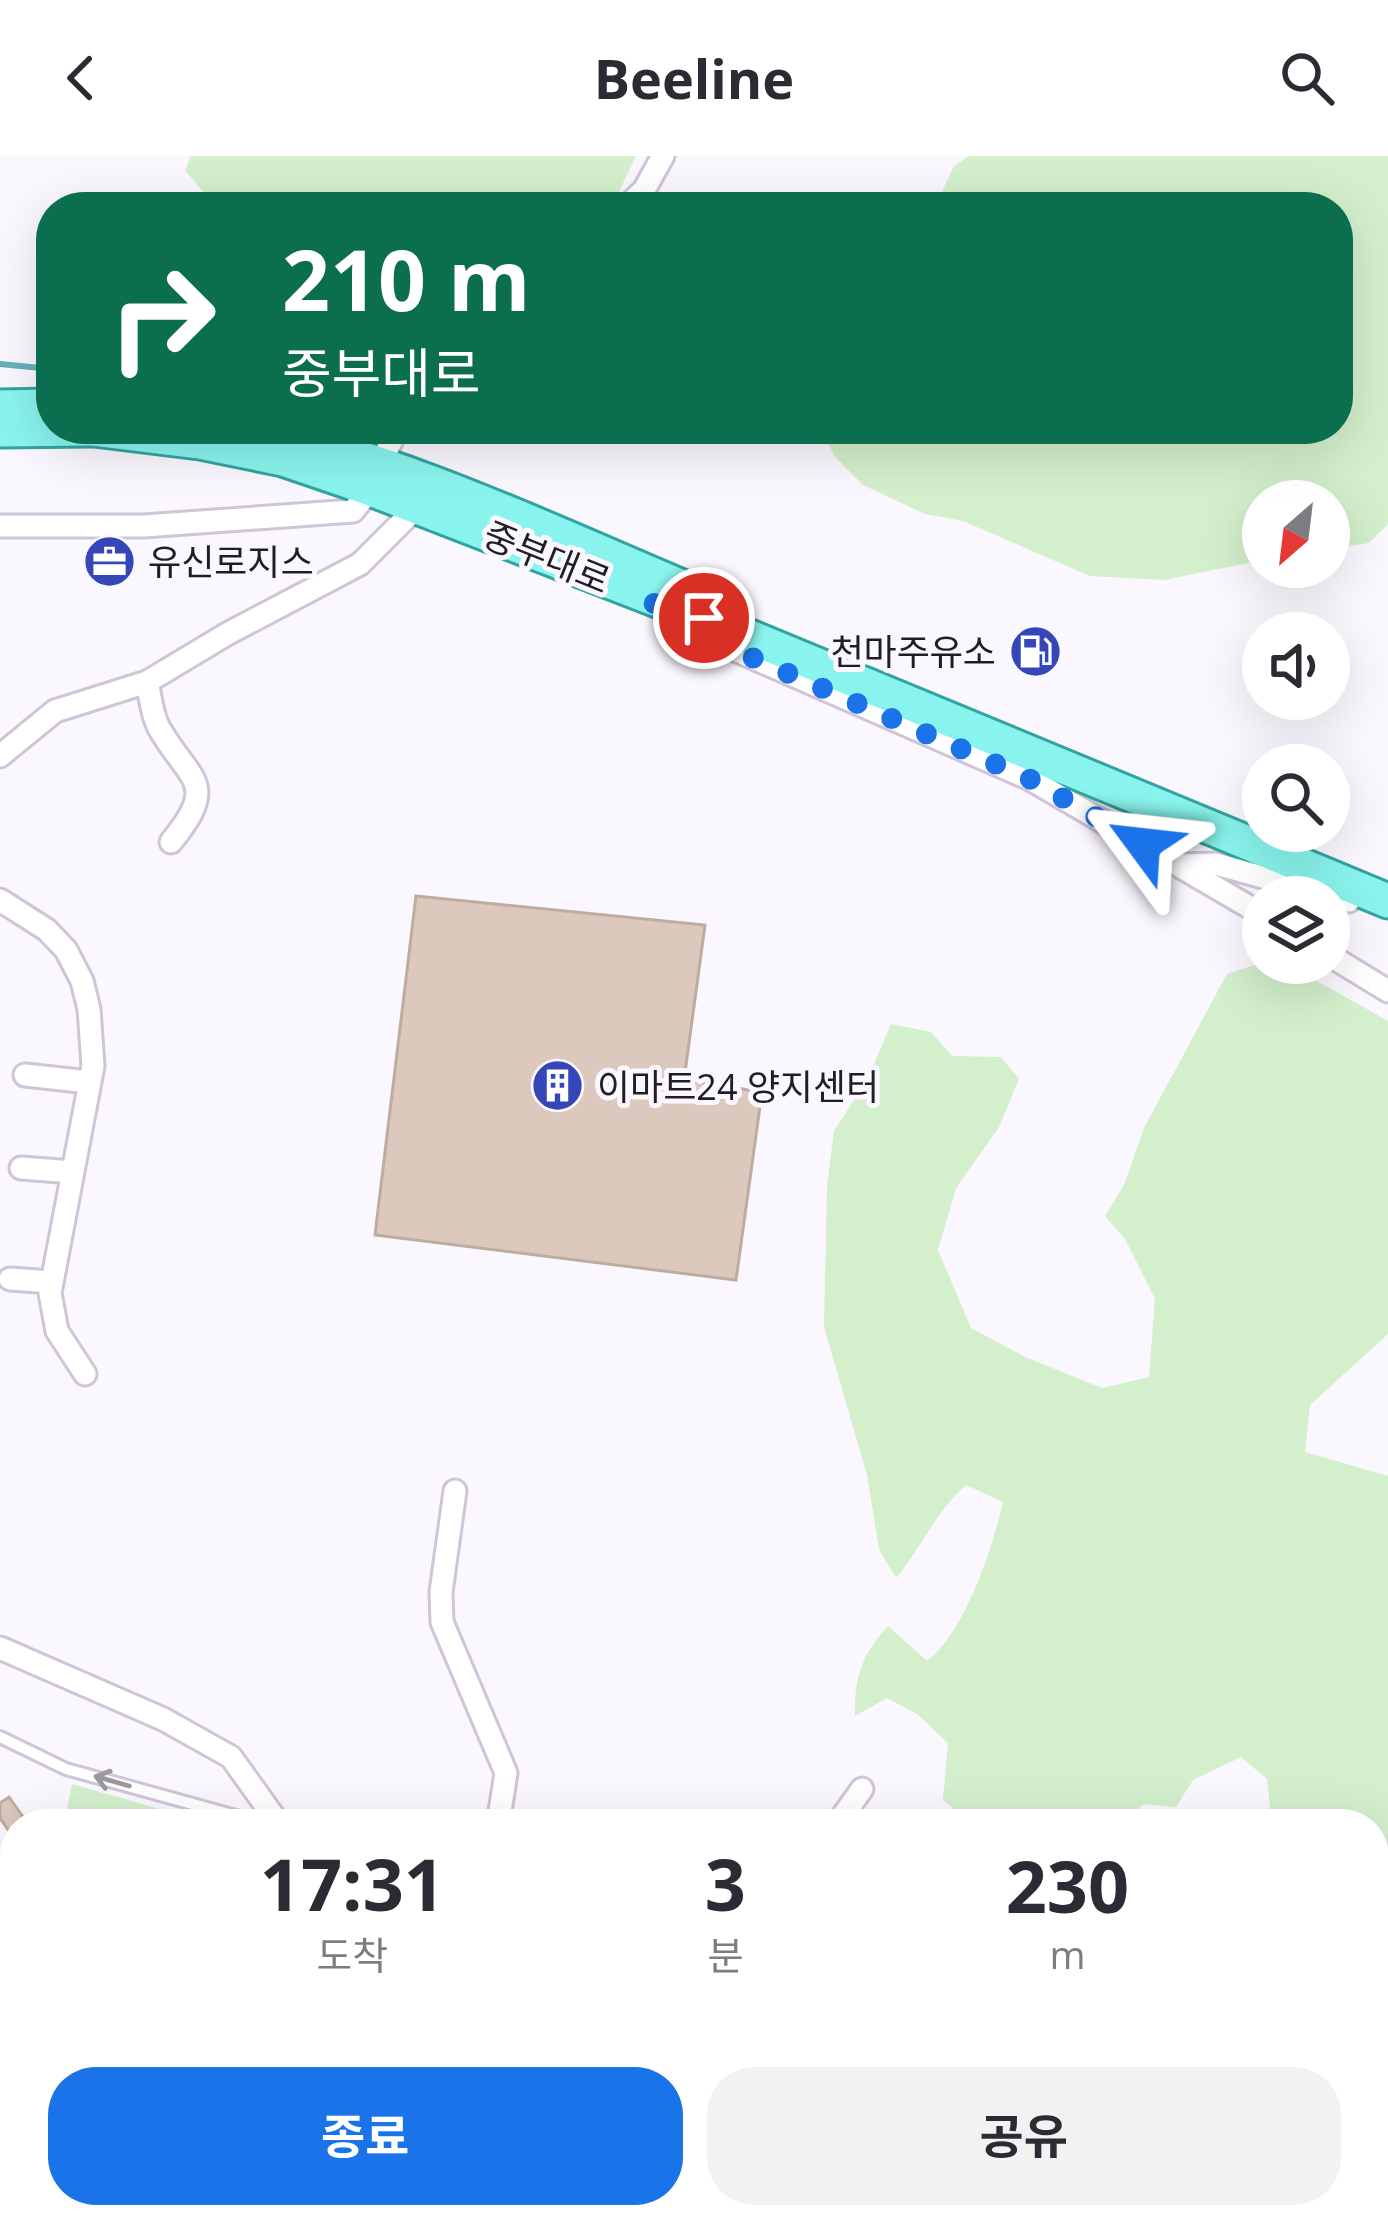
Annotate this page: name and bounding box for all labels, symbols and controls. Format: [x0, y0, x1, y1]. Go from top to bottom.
text: Beeline [594, 41, 794, 115]
icon: back [48, 45, 114, 111]
icon: search [1274, 45, 1340, 111]
text: 210 m [282, 221, 530, 336]
icon: right [84, 240, 240, 396]
text: 중부대로 [282, 335, 481, 409]
north arrow [1242, 480, 1350, 588]
map controls [1242, 480, 1350, 984]
street label: 중부대로 [476, 509, 618, 605]
office icon: 유신로지스 [81, 533, 137, 589]
place label: 유신로지스 [148, 537, 314, 586]
pin [653, 567, 755, 669]
icon: arrive [671, 585, 737, 651]
button: sound [1242, 612, 1350, 720]
fuel station icon: 천마주유소 [1007, 623, 1063, 679]
place label: 천마주유소 [830, 627, 996, 676]
button: search [1242, 744, 1350, 852]
position arrow [1080, 781, 1206, 907]
button: layers [1242, 876, 1350, 984]
building icon: 이마트24 양지센터 [530, 1058, 586, 1114]
place label: 이마트24 양지센터 [597, 1062, 879, 1111]
one-way arrow [94, 1769, 132, 1791]
text: 17:31 [260, 1834, 445, 1932]
text: 3 [705, 1834, 746, 1932]
text: 230 [1006, 1836, 1129, 1934]
text: m [1049, 1927, 1085, 1980]
text: 도착 [316, 1928, 388, 1981]
text: 분 [707, 1928, 743, 1981]
button: 종료 [48, 2067, 683, 2205]
button: 공유 [707, 2067, 1341, 2205]

